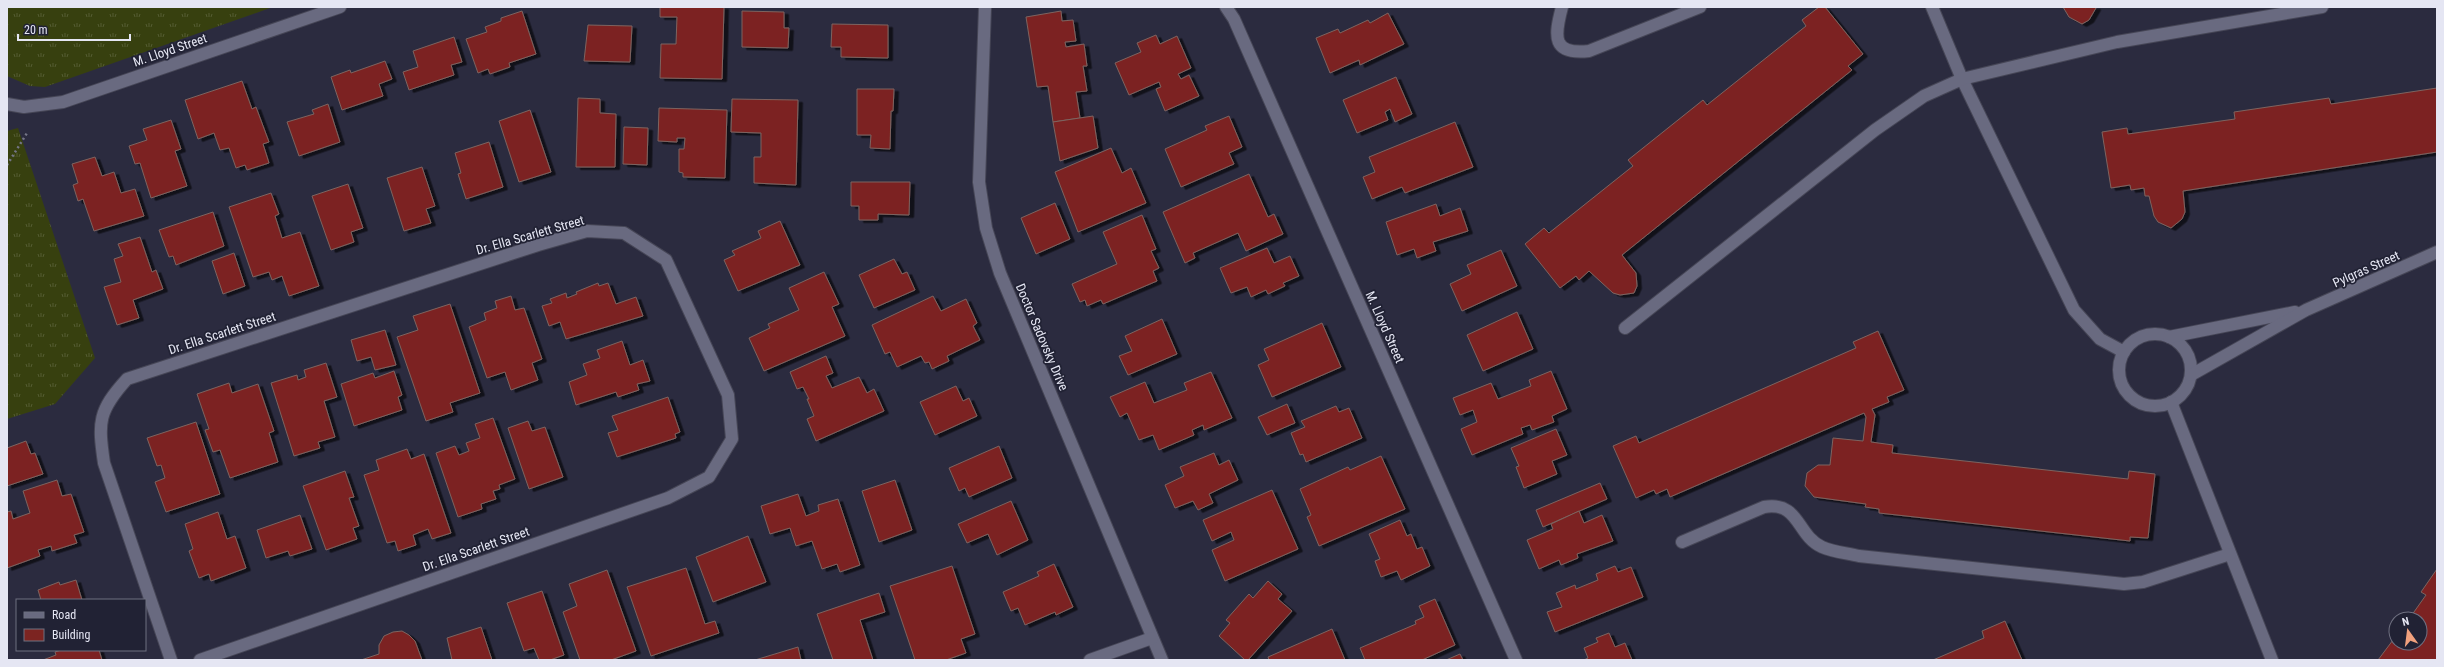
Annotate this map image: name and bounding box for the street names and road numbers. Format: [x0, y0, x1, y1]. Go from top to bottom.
street label: M. Lloyd Street [131, 30, 209, 70]
street label: Dr. Ella Scarlett Street [474, 212, 586, 258]
street label: Pylgras Street [2330, 248, 2402, 290]
street label: Doctor Sadovsky Drive [1013, 281, 1071, 393]
street label: M. Lloyd Street [1362, 289, 1408, 365]
street label: Dr. Ella Scarlett Street [167, 309, 278, 357]
street label: Dr. Ella Scarlett Street [421, 524, 531, 574]

